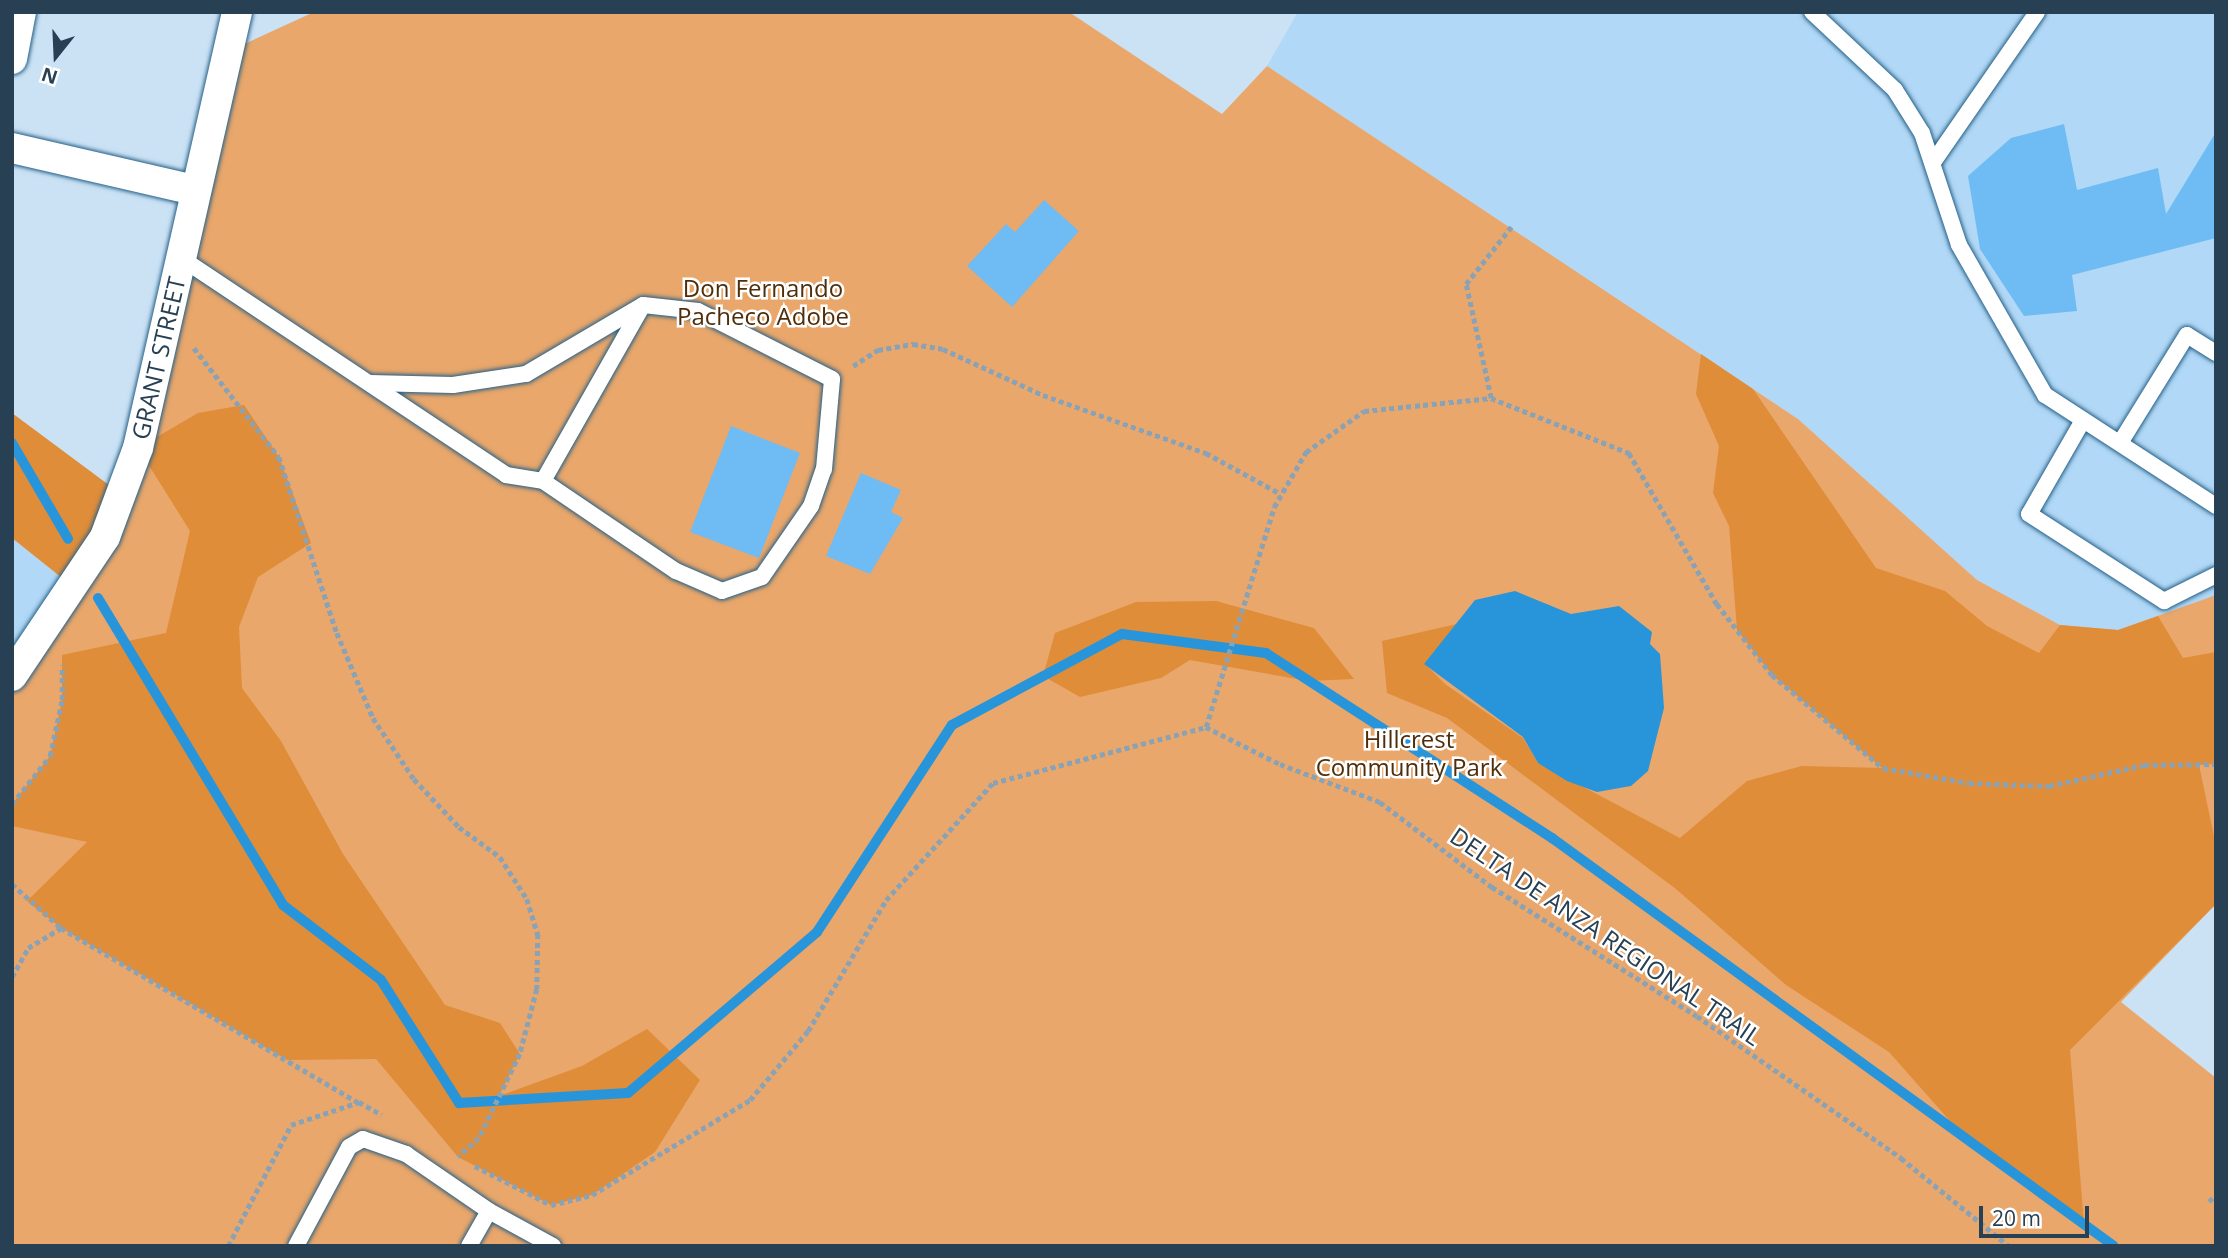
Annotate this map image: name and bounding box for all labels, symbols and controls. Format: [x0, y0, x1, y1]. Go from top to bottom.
north arrow [21, 21, 91, 91]
text: N [38, 61, 61, 91]
street label: GRANT STREET [125, 274, 191, 442]
park label: Don Fernando Pacheco Adobe [677, 274, 849, 330]
park label: Hillcrest Community Park [1316, 725, 1502, 781]
street label: DELTA DE ANZA REGIONAL TRAIL [1445, 821, 1767, 1051]
scale bar [1983, 1192, 2093, 1236]
text: 20 m [1992, 1204, 2041, 1232]

